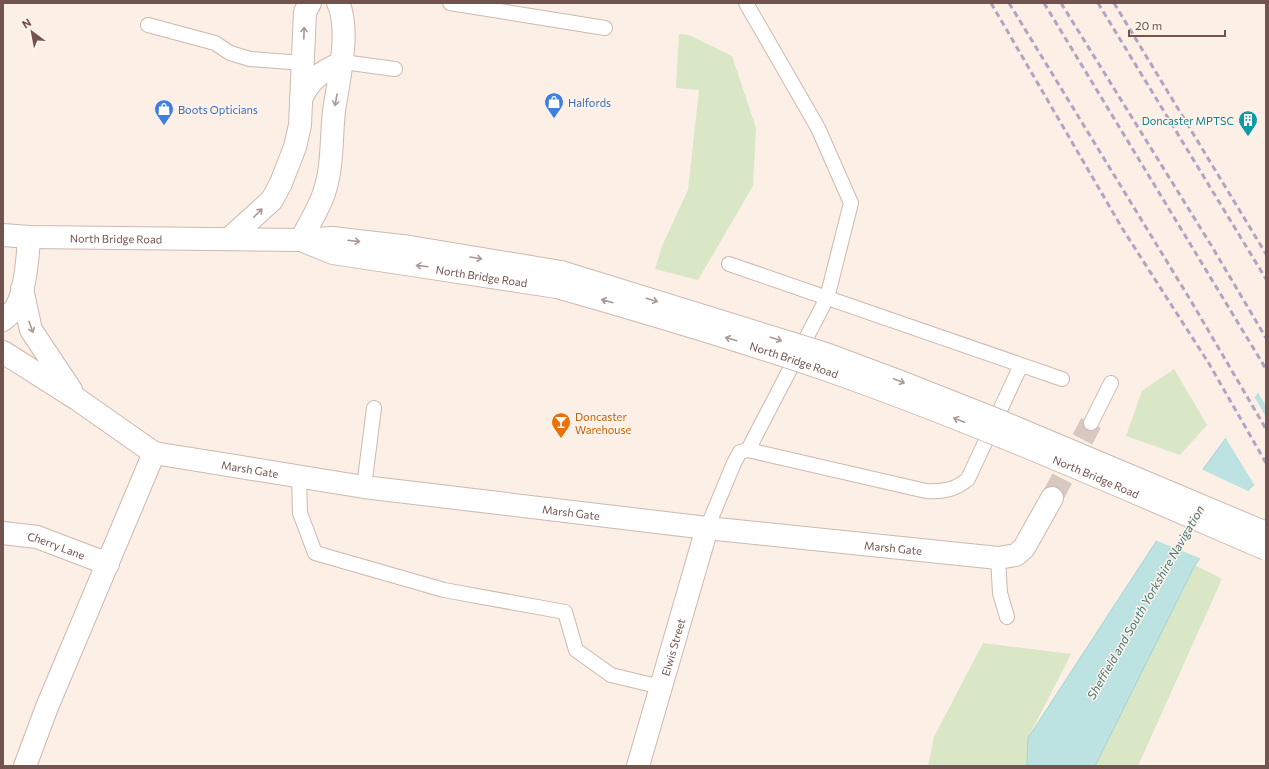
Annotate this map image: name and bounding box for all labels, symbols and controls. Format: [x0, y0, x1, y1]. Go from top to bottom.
north arrow [12, 12, 52, 52]
scale bar [1129, 12, 1225, 38]
text: N [19, 15, 33, 31]
text: 20 m [1135, 18, 1162, 32]
one-way arrow [300, 27, 308, 40]
shop icon: Halfords [543, 91, 565, 119]
one-way arrow [332, 93, 340, 106]
place label: Halfords [568, 96, 611, 109]
shop icon: Boots Opticians [153, 98, 175, 126]
place label: Boots Opticians [178, 103, 258, 116]
building icon: Doncaster MPTSC [1237, 109, 1259, 137]
place label: Doncaster MPTSC [1142, 114, 1234, 127]
one-way arrow [253, 208, 263, 218]
street label: North Bridge Road [70, 231, 162, 245]
one-way arrow [347, 237, 360, 244]
one-way arrow [469, 254, 482, 262]
one-way arrow [416, 262, 429, 270]
street label: North Bridge Road [435, 262, 528, 289]
one-way arrow [600, 297, 613, 304]
one-way arrow [646, 297, 659, 304]
one-way arrow [28, 320, 36, 332]
one-way arrow [725, 335, 737, 343]
one-way arrow [770, 335, 782, 343]
street label: North Bridge Road [748, 338, 840, 380]
one-way arrow [893, 378, 905, 386]
place label: Doncaster Warehouse [575, 410, 631, 436]
bar icon: Doncaster Warehouse [550, 411, 572, 439]
one-way arrow [953, 416, 965, 424]
street label: North Bridge Road [1051, 452, 1141, 500]
street label: Marsh Gate [220, 458, 280, 480]
street label: Marsh Gate [542, 502, 601, 522]
water label: Sheffield and South Yorkshire Navigation [1084, 503, 1206, 701]
street label: Cherry Lane [27, 529, 87, 561]
street label: Marsh Gate [864, 538, 923, 557]
street label: Elwis Street [658, 616, 687, 677]

